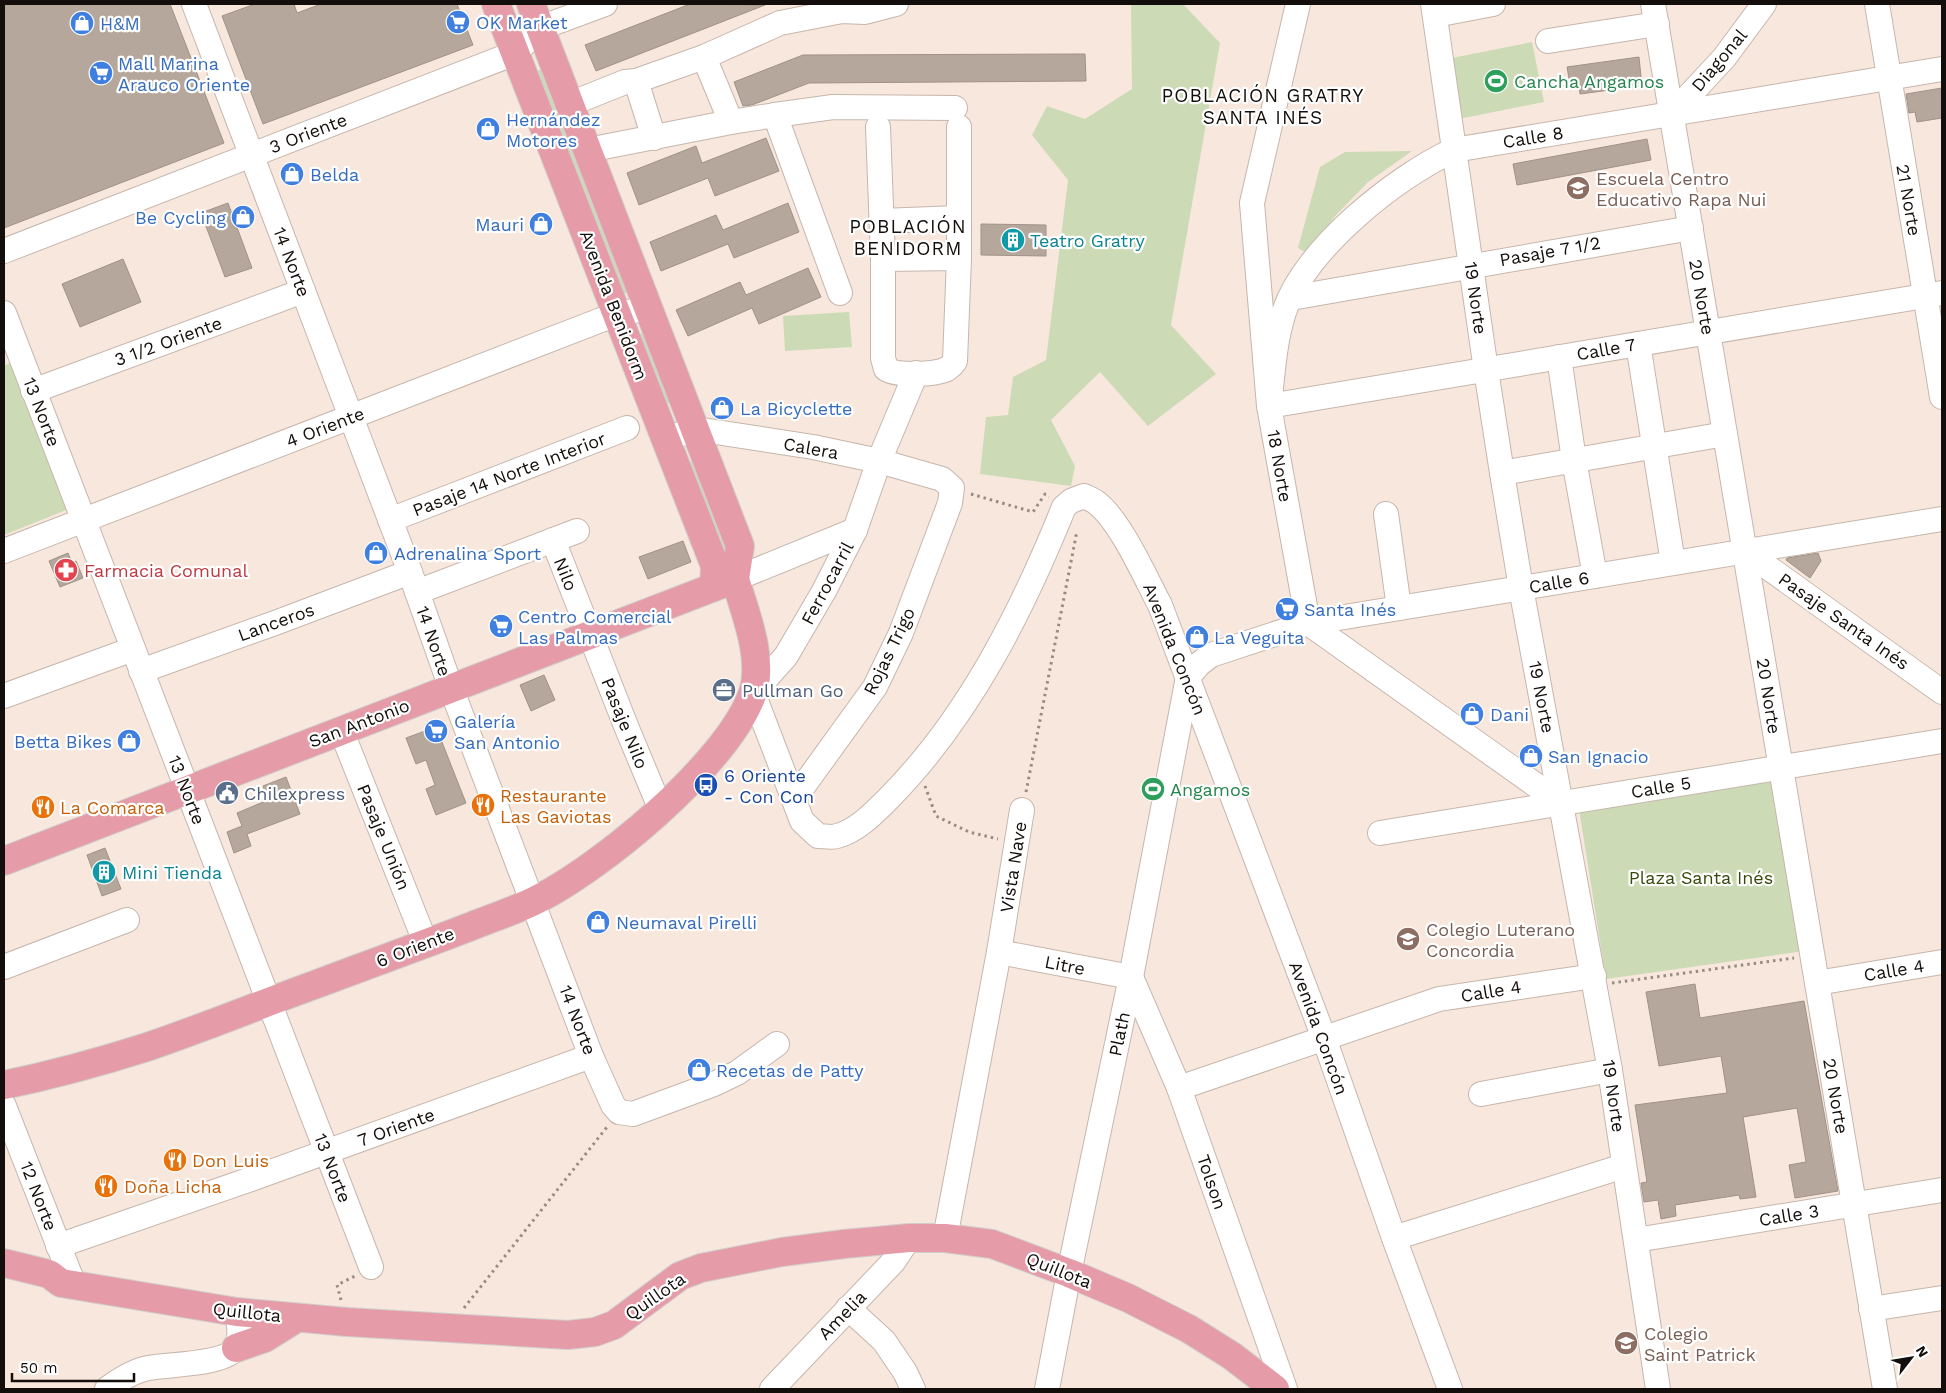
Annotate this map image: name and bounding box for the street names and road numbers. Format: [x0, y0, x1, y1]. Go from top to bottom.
street label: Diagonal [1687, 24, 1751, 96]
street label: 3 Oriente [266, 109, 350, 157]
street label: Calle 8 [1501, 122, 1565, 152]
street label: 21 Norte [1892, 163, 1926, 237]
street label: 14 Norte [269, 224, 315, 300]
street label: Avenida Benidorm [576, 227, 652, 383]
street label: Pasaje 7 1/2 [1498, 232, 1602, 270]
street label: 20 Norte [1685, 258, 1719, 336]
street label: 19 Norte [1461, 260, 1491, 336]
street label: 3 1/2 Oriente [111, 312, 225, 370]
street label: Calle 7 [1575, 333, 1637, 365]
street label: 13 Norte [19, 375, 65, 449]
street label: 4 Oriente [283, 403, 367, 451]
street label: Pasaje 14 Norte Interior [409, 427, 609, 521]
street label: 18 Norte [1263, 428, 1297, 504]
street label: Calera [782, 433, 840, 463]
street label: Ferrocarril [796, 538, 858, 628]
street label: Nilo [550, 554, 582, 594]
street label: Calle 6 [1527, 567, 1591, 597]
street label: Pasaje Santa Inés [1775, 568, 1913, 674]
street label: Avenida Concón [1139, 580, 1211, 718]
street label: Lanceros [235, 598, 317, 646]
street label: 14 Norte [412, 603, 456, 679]
street label: Rojas Trigo [859, 604, 919, 698]
street label: 20 Norte [1753, 657, 1785, 735]
street label: 19 Norte [1525, 659, 1559, 735]
street label: Pasaje Nilo [597, 674, 653, 772]
street label: San Antonio [306, 694, 412, 752]
street label: 13 Norte [164, 753, 210, 827]
street label: Calle 5 [1629, 772, 1693, 802]
street label: Pasaje Unión [353, 781, 415, 893]
street label: Vista Nave [995, 820, 1031, 914]
street label: 6 Oriente [373, 923, 457, 971]
street label: Litre [1043, 951, 1087, 979]
street label: Calle 4 [1862, 955, 1926, 985]
street label: Avenida Concón [1285, 958, 1353, 1098]
street label: Calle 4 [1459, 976, 1523, 1006]
street label: 14 Norte [555, 982, 601, 1058]
street label: Plath [1104, 1010, 1134, 1058]
street label: 20 Norte [1819, 1057, 1853, 1135]
street label: 19 Norte [1599, 1058, 1629, 1134]
street label: 7 Oriente [355, 1103, 437, 1151]
street label: 13 Norte [310, 1131, 356, 1205]
street label: Tolson [1193, 1152, 1231, 1212]
street label: 12 Norte [16, 1159, 62, 1233]
street label: Calle 3 [1757, 1200, 1821, 1230]
street label: Quillota [1023, 1247, 1095, 1293]
street label: Quillota [621, 1268, 689, 1324]
street label: Amelia [814, 1286, 870, 1344]
street label: Quillota [212, 1298, 282, 1326]

